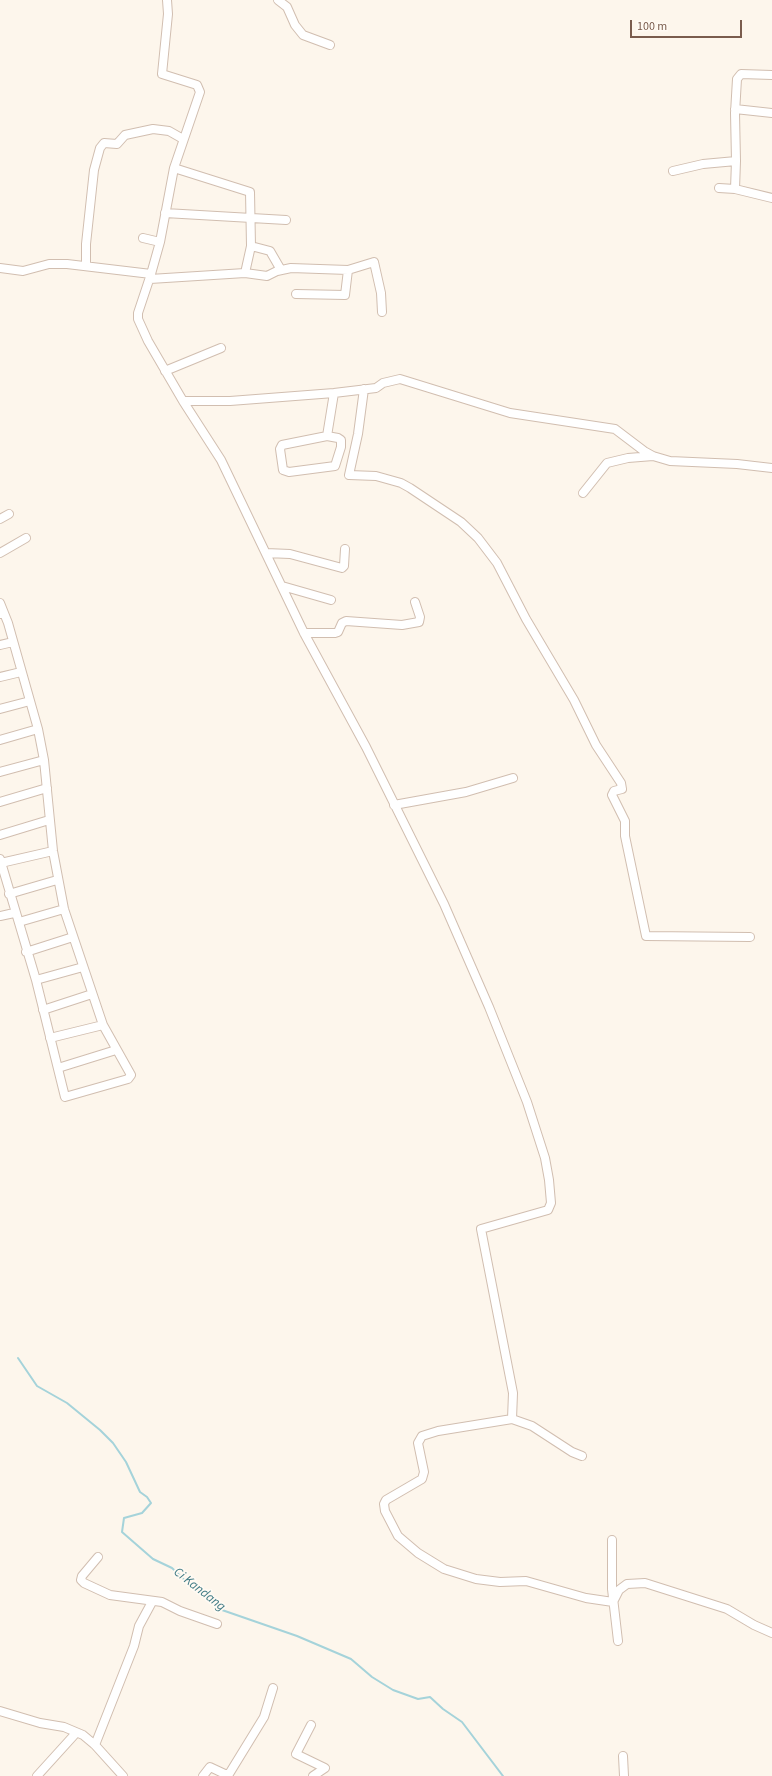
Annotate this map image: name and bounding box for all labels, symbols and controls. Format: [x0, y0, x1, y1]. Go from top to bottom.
scale bar [632, 12, 744, 38]
text: 100 m [637, 18, 667, 35]
water label: Ci Kandang [170, 1565, 228, 1615]

